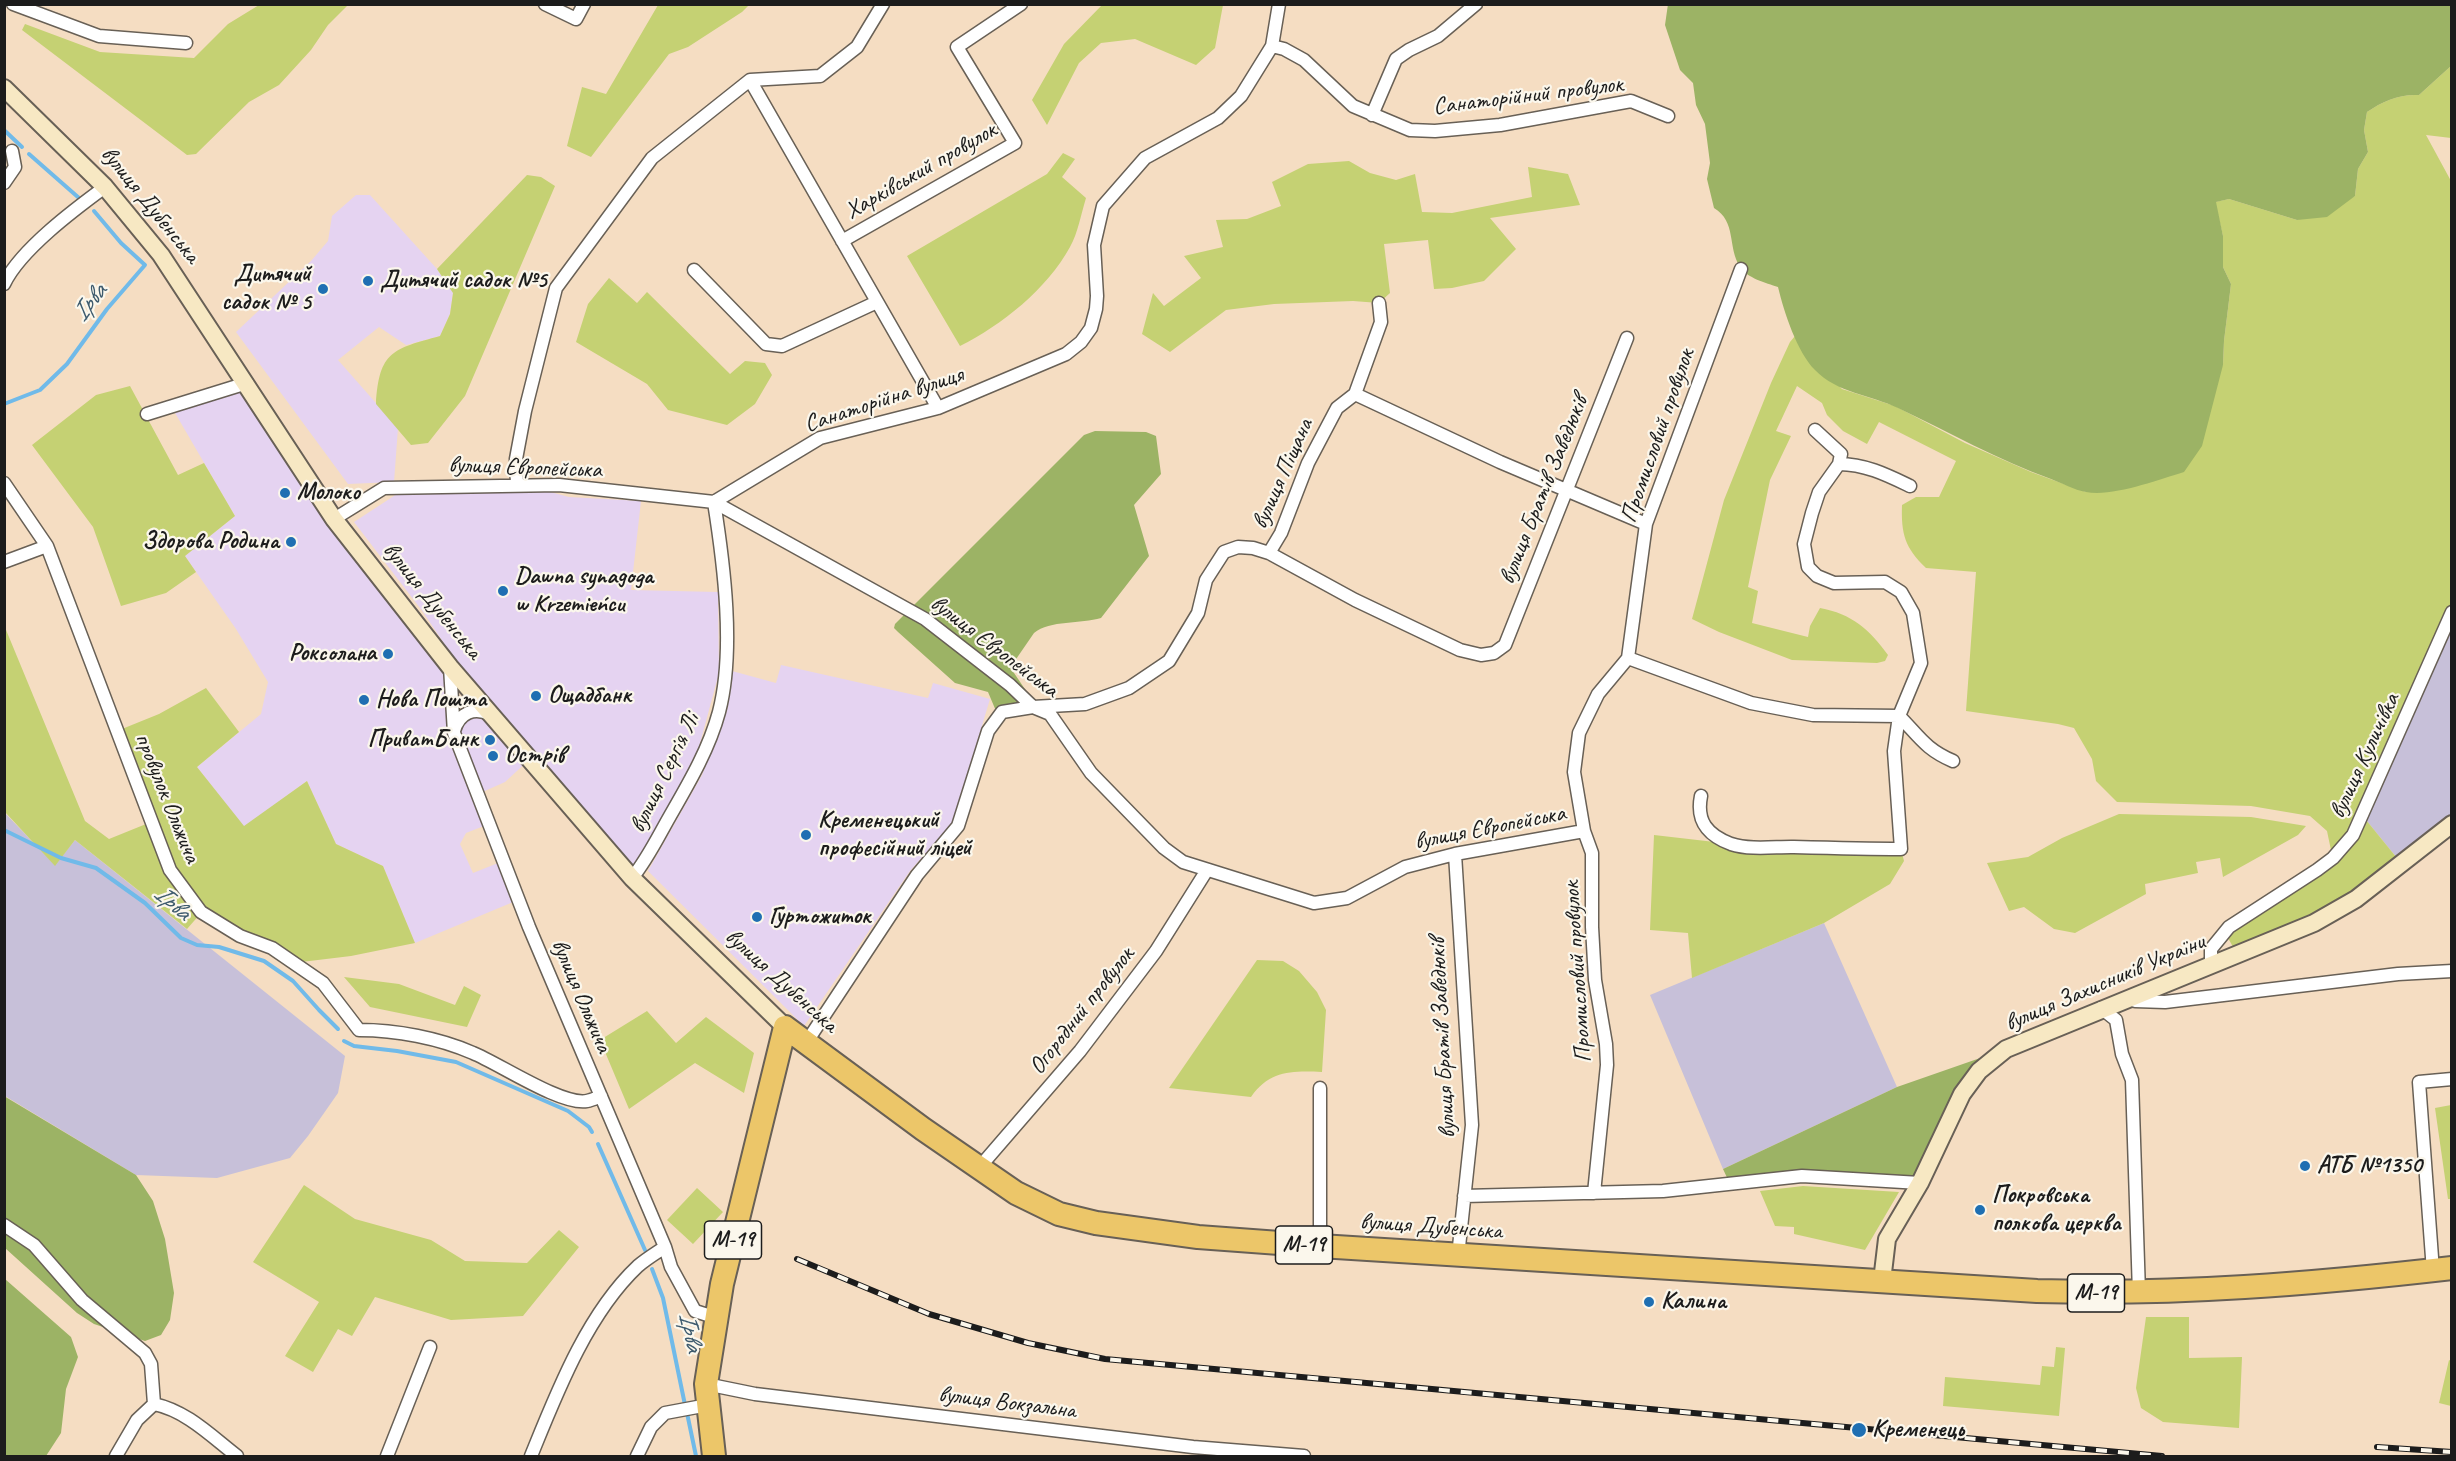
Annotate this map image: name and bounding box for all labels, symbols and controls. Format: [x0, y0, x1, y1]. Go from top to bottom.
street label: Санаторійний провулок [1432, 70, 1624, 122]
street label: Харківський провулок [840, 116, 1002, 226]
street label: вулиця Дубенська [94, 141, 206, 269]
place label: Дитячий садок № 5 [222, 261, 311, 317]
place label: Дитячий садок №5 [380, 267, 547, 295]
marker: Дитячий садок №5 [361, 274, 375, 288]
water label: Ірва [66, 278, 114, 328]
marker: Дитячий садок № 5 [316, 282, 330, 296]
street label: Промисловий провулок [1615, 345, 1701, 527]
street label: Санаторійна вулиця [801, 361, 967, 439]
street label: вулиця Братів Заведюків [1493, 392, 1595, 588]
street label: вулиця Піщана [1246, 414, 1320, 534]
street label: вулиця Європейська [448, 451, 602, 485]
place label: Молоко [297, 479, 360, 507]
marker: Молоко [278, 486, 292, 500]
place label: Здорова Родина [142, 528, 279, 556]
marker: Здорова Родина [284, 535, 298, 549]
street label: вулиця Дубенська [376, 537, 488, 665]
place label: Dawna synagoga w Krzemieńcu [515, 563, 653, 619]
marker: Dawna synagoga w Krzemieńcu [496, 584, 510, 598]
street label: вулиця Європейська [924, 589, 1064, 705]
place label: Роксолана [289, 640, 376, 668]
marker: Роксолана [381, 647, 395, 661]
place label: Ощадбанк [548, 682, 631, 710]
place label: Нова Пошта [376, 686, 487, 714]
marker: Ощадбанк [529, 689, 543, 703]
street label: вулиця Куличівка [2323, 689, 2407, 823]
marker: Нова Пошта [357, 693, 371, 707]
street label: вулиця Сергія Лі [624, 708, 706, 838]
place label: ПриватБанк [368, 726, 478, 754]
street label: провулок Ольжича [128, 729, 206, 867]
marker: ПриватБанк [483, 733, 497, 747]
place label: Острів [505, 742, 565, 770]
marker: Острів [486, 749, 500, 763]
street label: вулиця Європейська [1412, 799, 1568, 857]
place label: Кременецький професійний ліцей [818, 807, 971, 863]
marker: Кременецький професійний ліцей [799, 828, 813, 842]
water label: Ірва [147, 878, 197, 928]
street label: Промисловий провулок [1557, 880, 1599, 1064]
place label: Гуртожиток [769, 903, 871, 931]
marker: Гуртожиток [750, 910, 764, 924]
street label: вулиця Дубенська [718, 923, 844, 1039]
street label: вулиця Захисників України [2001, 928, 2209, 1038]
street label: вулиця Ольжича [544, 935, 618, 1057]
street label: вулиця Братів Заведюків [1423, 937, 1463, 1139]
street label: Огородний провулок [1023, 941, 1141, 1081]
place label: АТБ №1350 [2317, 1152, 2422, 1180]
marker: АТБ №1350 [2298, 1159, 2312, 1173]
place label: Покровська полкова церква [1992, 1182, 2121, 1238]
marker: Покровська полкова церква [1973, 1203, 1987, 1217]
street label: вулиця Дубенська [1359, 1208, 1503, 1246]
road number: М-19 [704, 1221, 762, 1259]
road number: М-19 [1276, 1226, 1332, 1264]
road number: М-19 [2068, 1274, 2124, 1312]
place label: Калина [1661, 1288, 1726, 1316]
marker: Калина [1642, 1295, 1656, 1309]
water label: Ірва [671, 1310, 709, 1354]
street label: вулиця Вокзальна [937, 1380, 1077, 1426]
place label: Кременець [1872, 1416, 1964, 1444]
marker: Кременець [1850, 1421, 1868, 1439]

